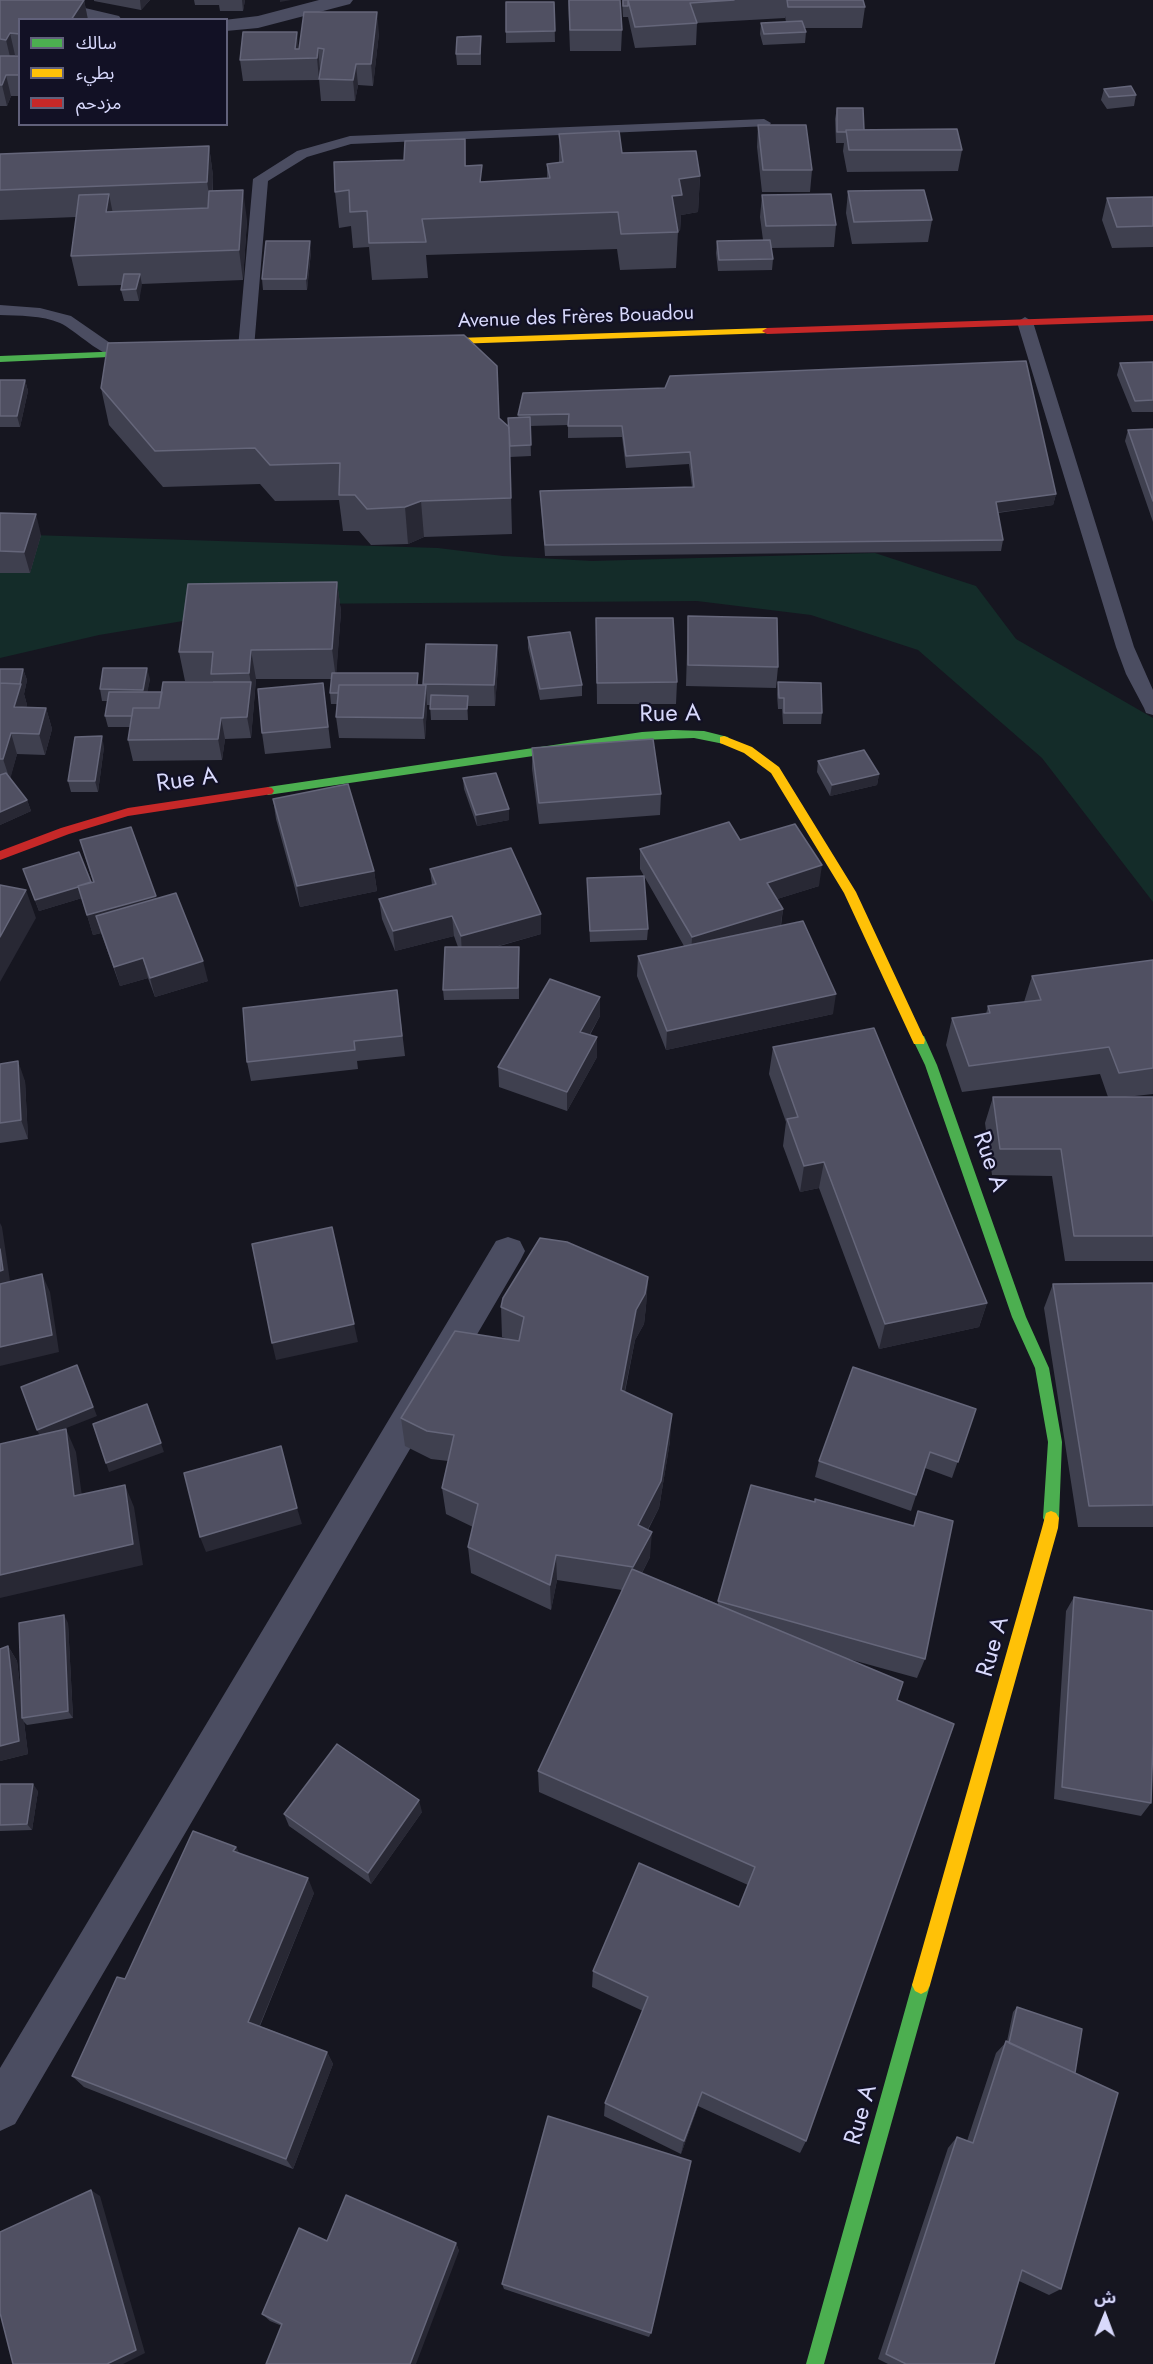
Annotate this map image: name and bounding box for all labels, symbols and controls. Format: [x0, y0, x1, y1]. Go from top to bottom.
legend [18, 18, 228, 126]
text: سالك [76, 30, 117, 56]
text: بطيء [76, 60, 114, 86]
text: مزدحم [76, 90, 121, 116]
street label: Avenue des Frères Bouadou [457, 302, 695, 334]
street label: Rue A [639, 700, 701, 730]
street label: Rue A [155, 762, 219, 800]
street label: Rue A [965, 1128, 1013, 1196]
street label: Rue A [972, 1614, 1016, 1680]
street label: Rue A [840, 2082, 884, 2148]
north arrow [1075, 2286, 1135, 2346]
text: ش [1094, 2286, 1116, 2309]

